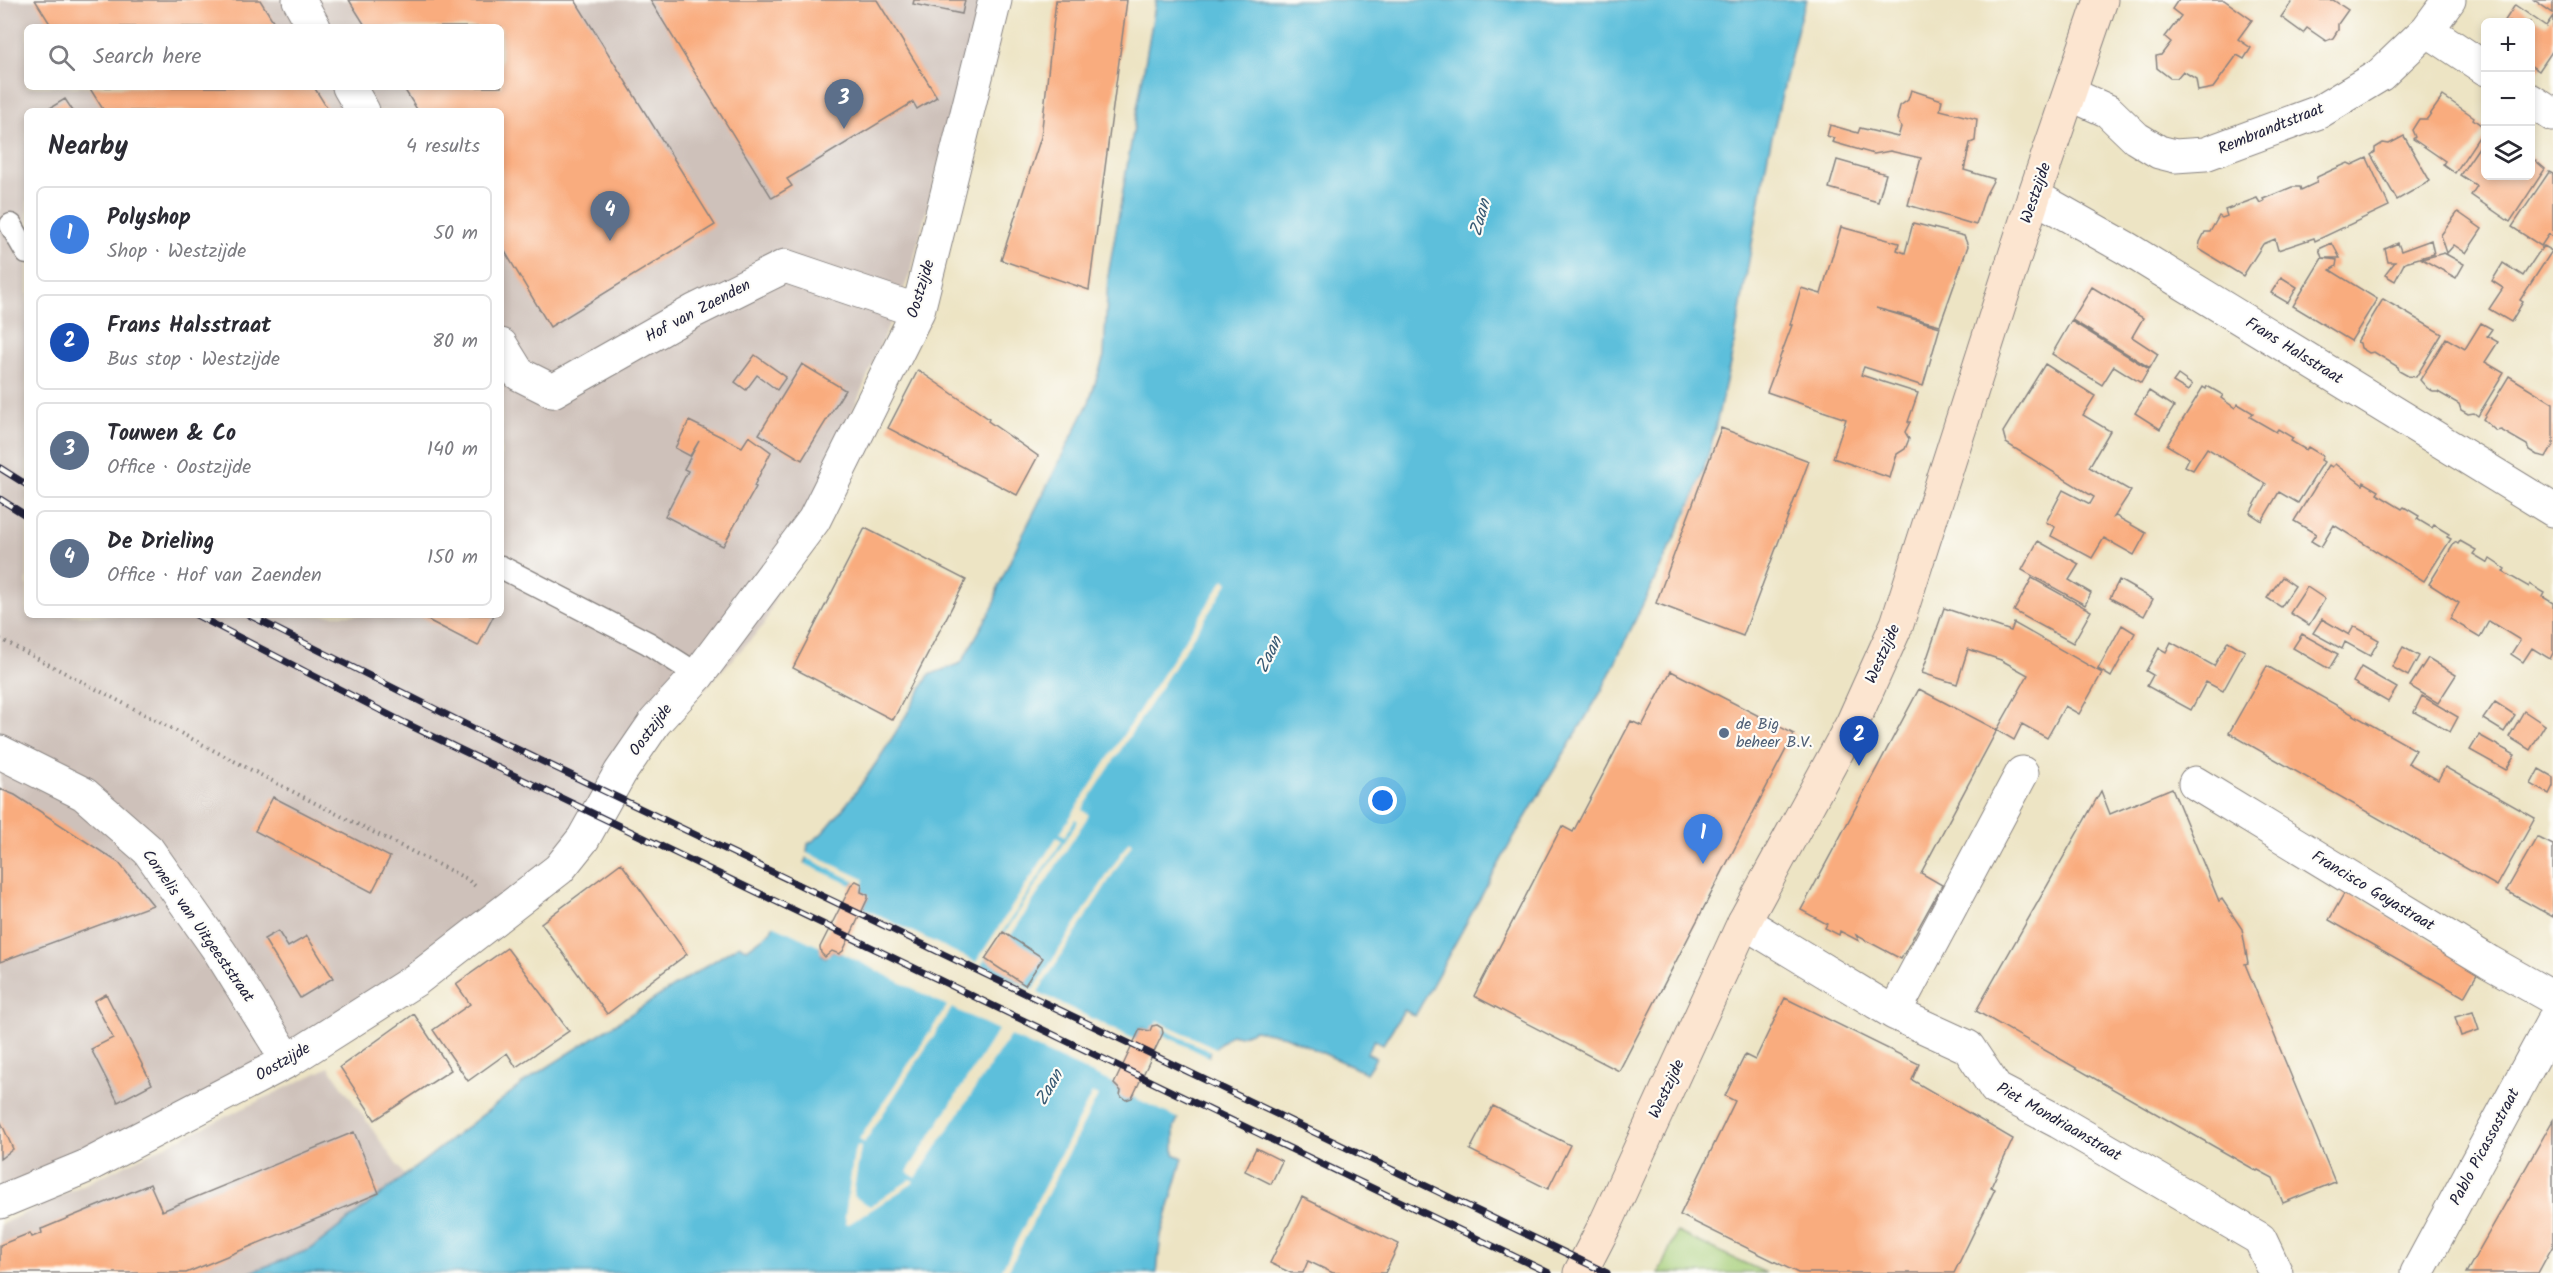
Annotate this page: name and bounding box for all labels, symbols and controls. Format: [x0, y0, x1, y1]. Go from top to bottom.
map controls [2481, 18, 2535, 180]
button: + [2481, 18, 2535, 72]
search box [24, 24, 504, 90]
text: Search here [93, 40, 201, 75]
icon: search [45, 41, 78, 74]
button: − [2481, 72, 2535, 126]
pin: 3 [824, 80, 864, 129]
street label: Rembrandtstraat [2214, 96, 2329, 162]
text: Nearby [48, 126, 128, 168]
button: layers [2481, 126, 2535, 180]
text: 4 results [406, 131, 480, 163]
street label: Westzijde [2014, 159, 2058, 227]
pin: 4 [590, 192, 630, 241]
water label: Zaan [1462, 195, 1500, 240]
text: Polyshop [107, 201, 191, 236]
text: 1 [66, 218, 73, 250]
text: 50 m [433, 218, 478, 250]
text: Shop · Westzijde [107, 236, 246, 268]
street label: Oostzijde [900, 257, 942, 321]
street label: Hof van Zaenden [641, 273, 755, 349]
text: Frans Halsstraat [107, 309, 271, 344]
street label: Frans Halsstraat [2240, 311, 2349, 392]
text: 2 [64, 326, 75, 358]
text: 80 m [432, 326, 478, 358]
text: Bus stop · Westzijde [107, 344, 280, 376]
text: Touwen & Co [107, 417, 236, 452]
text: 3 [64, 434, 75, 466]
text: 140 m [427, 434, 478, 466]
text: Office · Oostzijde [107, 452, 251, 484]
text: De Drieling [107, 525, 214, 560]
text: 4 [64, 542, 75, 574]
text: 150 m [427, 542, 478, 574]
text: Office · Hof van Zaenden [107, 560, 322, 592]
street label: Westzijde [1859, 620, 1907, 688]
water label: Zaan [1249, 630, 1292, 678]
street label: Oostzijde [623, 698, 679, 762]
place label: de Big beheer B.V. [1736, 712, 1813, 755]
pin: 2 [1840, 716, 1878, 766]
marker: de Big beheer B.V. [1717, 726, 1731, 740]
your location [1368, 786, 1397, 815]
pin: 1 [1684, 814, 1722, 864]
street label: Cornelis van Uitgeeststraat [136, 844, 261, 1008]
street label: Francisco Goyastraat [2307, 844, 2440, 938]
street label: Oostzijde [251, 1036, 315, 1088]
street label: Westzijde [1642, 1055, 1692, 1123]
water label: Zaan [1028, 1063, 1073, 1112]
street label: Piet Mondriaanstraat [1992, 1076, 2127, 1168]
street label: Pablo Picassostraat [2444, 1083, 2527, 1210]

